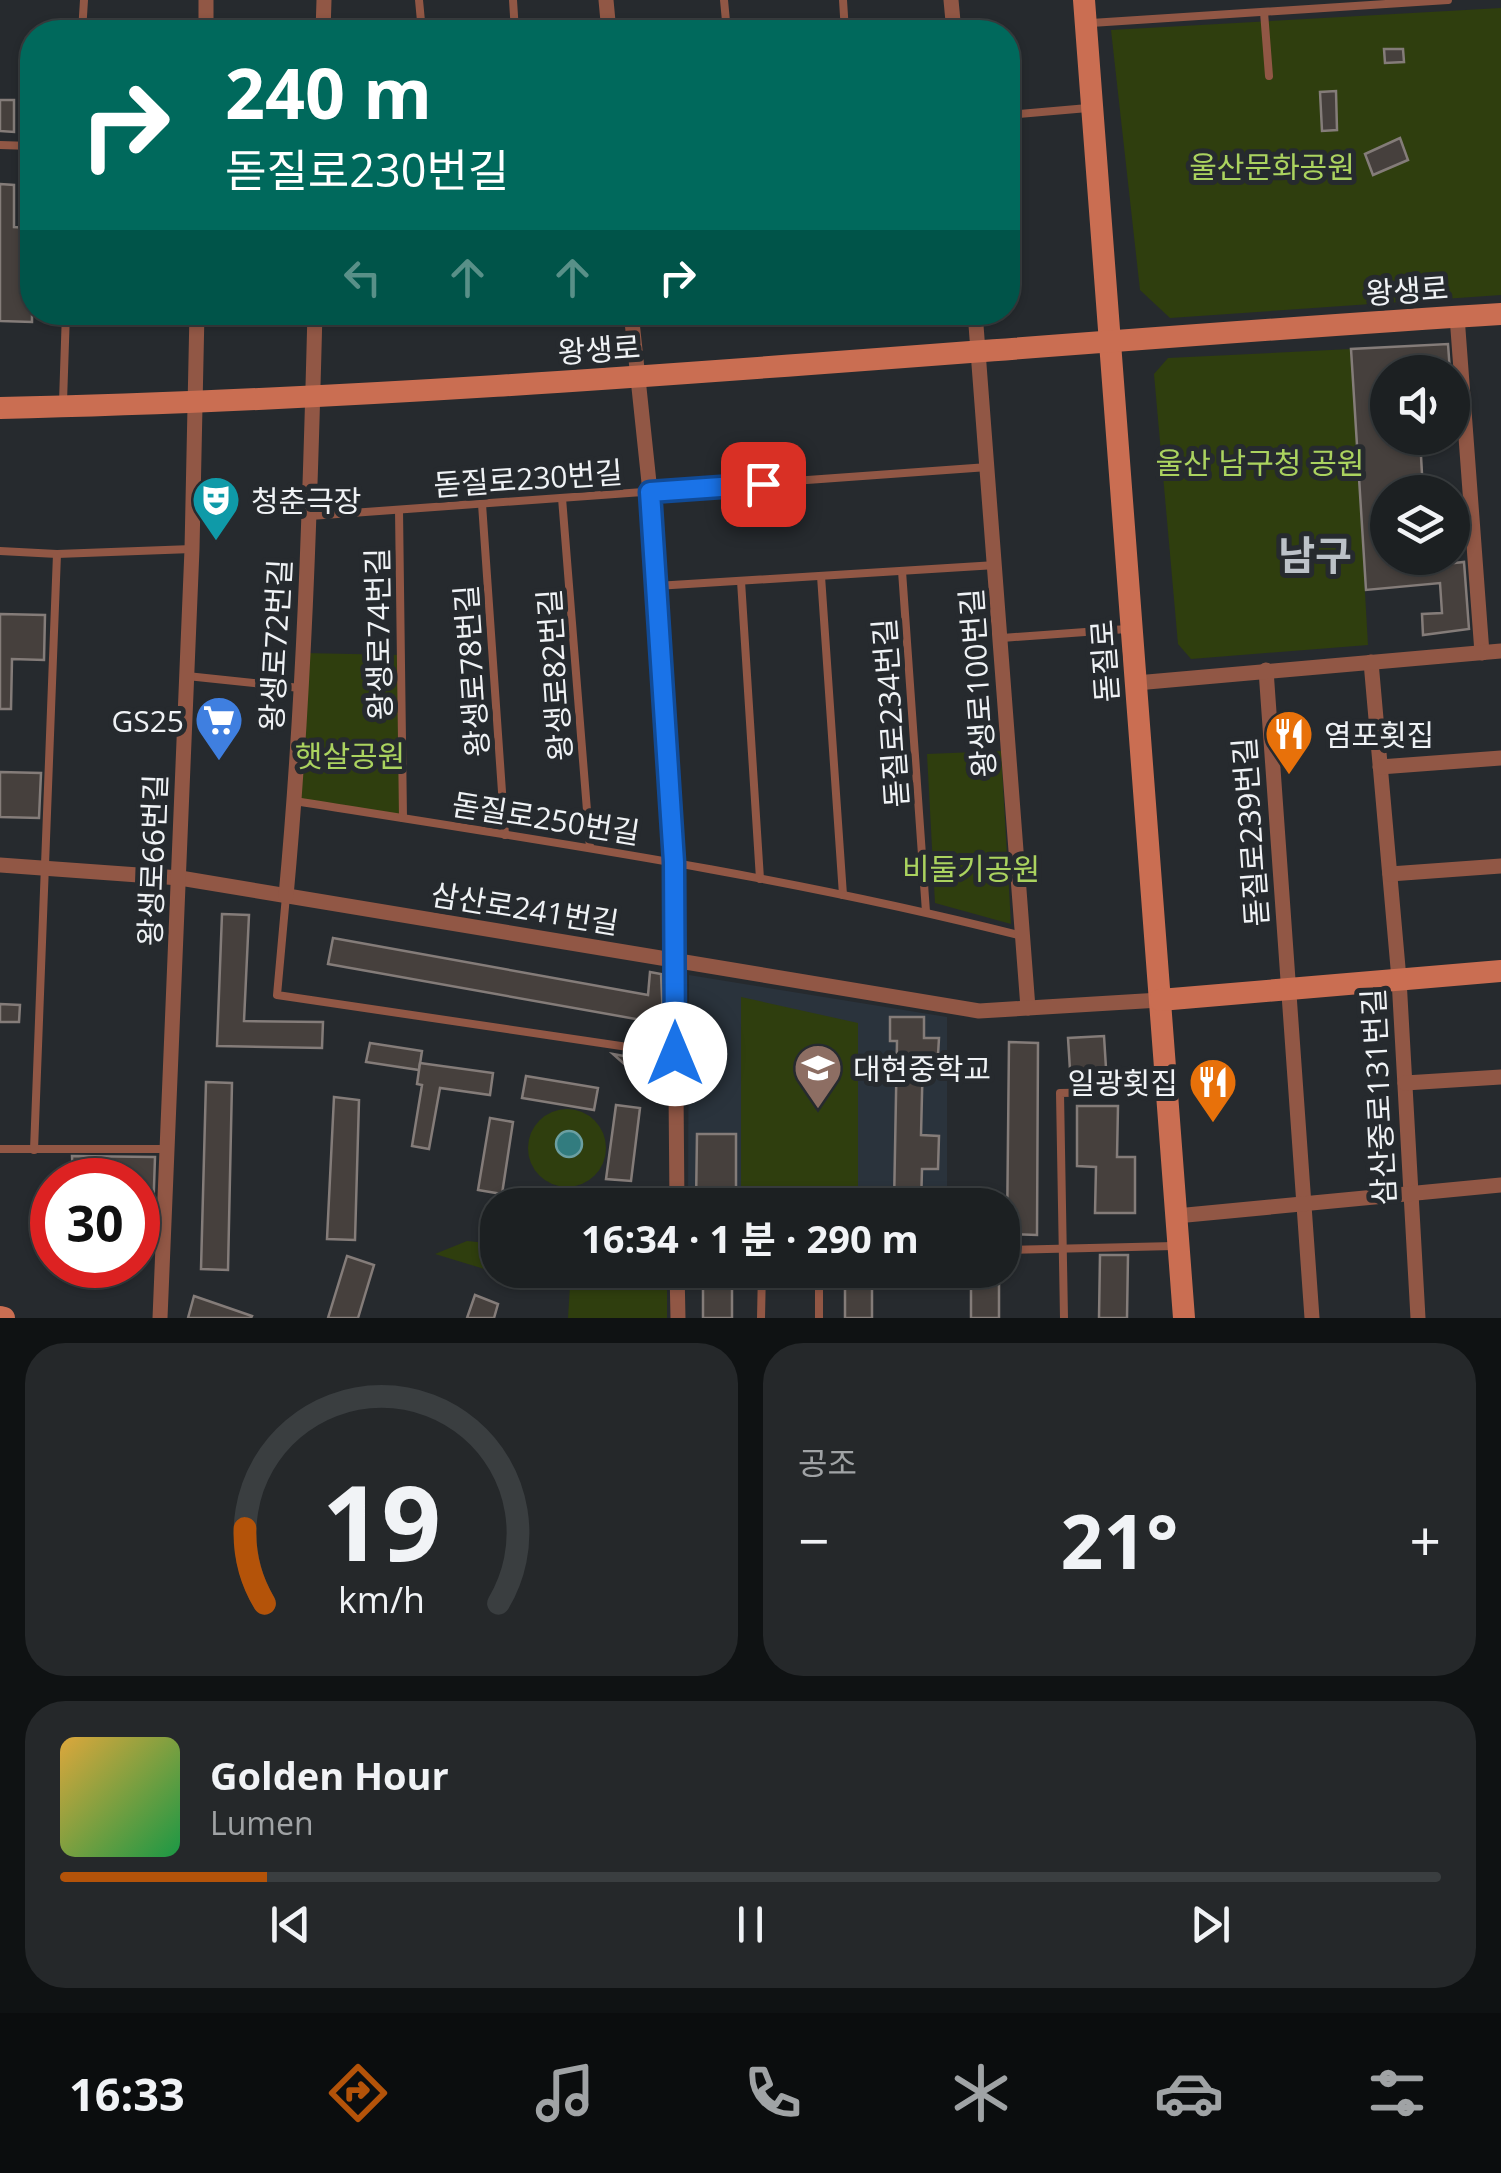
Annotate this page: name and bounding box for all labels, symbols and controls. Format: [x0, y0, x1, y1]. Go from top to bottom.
text: 240 m [225, 44, 432, 140]
icon: right [60, 60, 190, 190]
text: 돋질로230번길 [225, 139, 509, 200]
park label: 울산문화공원 [1189, 146, 1355, 187]
icon: left [335, 250, 390, 305]
icon: ahead [440, 250, 495, 305]
icon: ahead [545, 250, 600, 305]
icon: right [650, 250, 705, 305]
street label: 왕생로 [1364, 267, 1450, 313]
street label: 왕생로 [556, 326, 642, 372]
map controls [1370, 355, 1470, 575]
button: sound [1370, 355, 1470, 455]
pin [721, 442, 806, 527]
park label: 울산 남구청 공원 [1156, 442, 1364, 483]
street label: 돋질로230번길 [432, 451, 624, 505]
icon: arrive [736, 457, 791, 512]
theatre icon: 청춘극장 [190, 474, 242, 542]
button: layers [1370, 475, 1470, 575]
place label: 청춘극장 [251, 480, 361, 521]
district label: 남구 [1278, 527, 1352, 582]
street label: 왕생로74번길 [356, 547, 400, 721]
street label: 왕생로72번길 [250, 558, 300, 732]
street label: 왕생로78번길 [445, 584, 497, 758]
street label: 왕생로100번길 [950, 587, 1004, 779]
street label: 왕생로82번길 [528, 588, 580, 762]
street label: 돋질로234번길 [863, 617, 917, 809]
street label: 돋질로 [1081, 618, 1127, 704]
supermarket icon: GS25 [193, 694, 245, 762]
place label: GS25 [111, 700, 184, 741]
restaurant icon: 염포횟집 [1263, 708, 1315, 776]
place label: 염포횟집 [1324, 714, 1434, 755]
park label: 햇살공원 [295, 735, 405, 776]
street label: 돋질로239번길 [1223, 736, 1277, 928]
street label: 왕생로66번길 [129, 773, 175, 947]
street label: 돋질로250번길 [449, 783, 643, 853]
park label: 비둘기공원 [902, 848, 1040, 889]
street label: 삼산로241번길 [428, 873, 622, 943]
street label: 삼산중로131번길 [1352, 988, 1404, 1206]
position arrow [623, 1002, 727, 1106]
school or university icon: 대현중학교 [792, 1042, 844, 1110]
place label: 대현중학교 [853, 1048, 991, 1089]
restaurant icon: 일광횟집 [1187, 1056, 1239, 1124]
place label: 일광횟집 [1068, 1062, 1178, 1103]
speed limit sign: 30 [30, 1158, 160, 1288]
text: 16:34 · 1 분 · 290 m [581, 1212, 919, 1264]
text: 공조 [798, 1441, 857, 1484]
text: 19 [322, 1450, 441, 1591]
text: 21° [1061, 1489, 1178, 1591]
text: − [798, 1502, 829, 1577]
text: + [1410, 1502, 1441, 1577]
text: km/h [338, 1575, 425, 1623]
text: Golden Hour [210, 1749, 449, 1801]
text: Lumen [210, 1801, 314, 1844]
icon: previous [263, 1897, 318, 1952]
icon: pause [723, 1897, 778, 1952]
icon: next [1183, 1897, 1238, 1952]
icon: directions [323, 2058, 393, 2128]
icon: music [530, 2058, 600, 2128]
icon: phone [738, 2058, 808, 2128]
icon: climate [946, 2058, 1016, 2128]
icon: car [1154, 2058, 1224, 2128]
icon: filters [1362, 2058, 1432, 2128]
text: 16:33 [69, 2063, 185, 2124]

